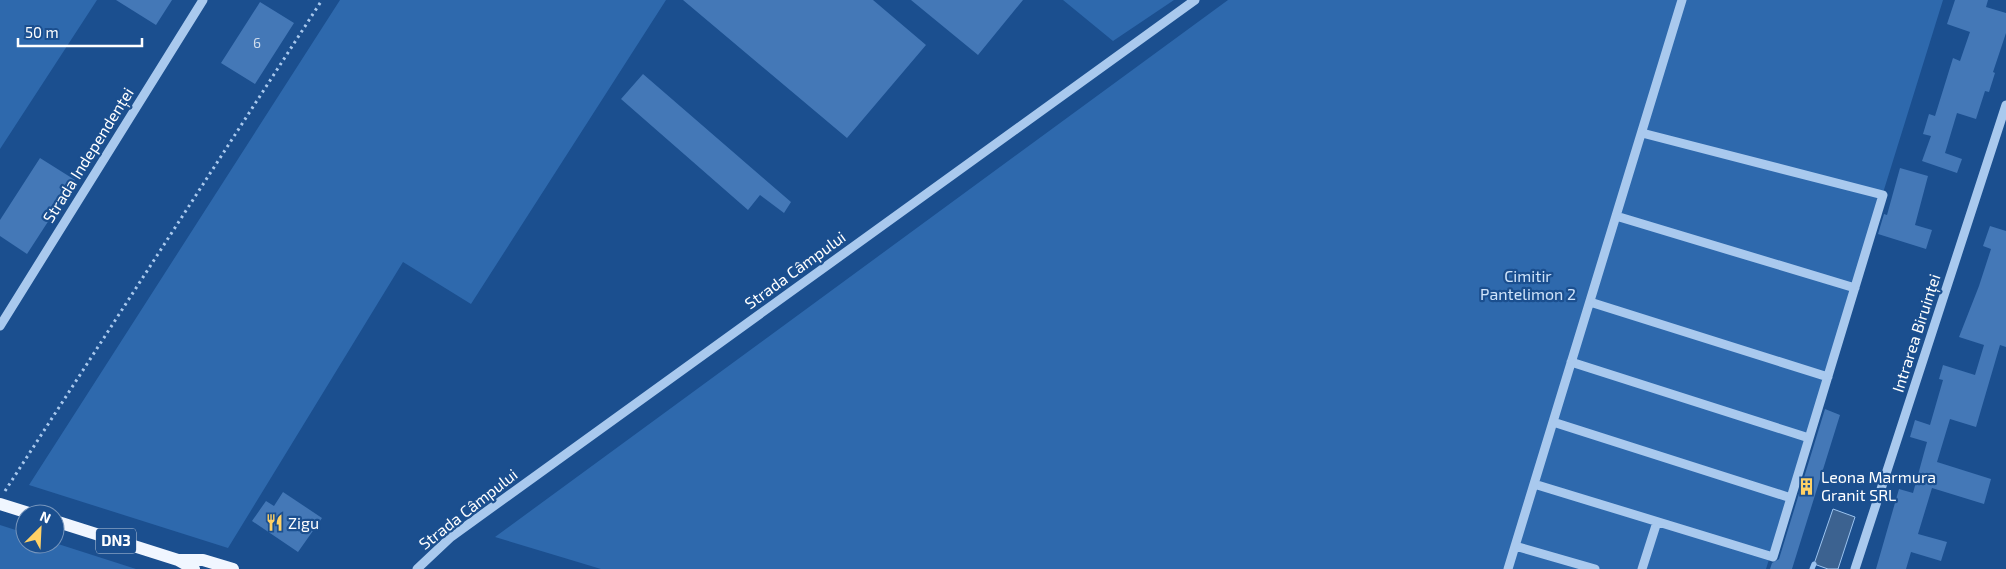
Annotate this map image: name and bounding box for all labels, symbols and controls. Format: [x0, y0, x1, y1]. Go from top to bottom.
scale bar [18, 15, 141, 47]
text: 50 m [25, 23, 59, 41]
house number: 6 [253, 34, 261, 51]
street label: Strada Independenței [38, 84, 139, 227]
street label: Strada Câmpului [741, 227, 849, 313]
park label: Cimitir Pantelimon 2 [1480, 266, 1576, 303]
street label: Intrarea Biruinței [1887, 271, 1946, 395]
street label: Strada Câmpului [415, 464, 521, 553]
place label: Leona Marmura Granit SRL [1821, 467, 1936, 504]
building icon: Leona Marmura Granit SRL [1797, 476, 1817, 496]
north arrow [15, 504, 65, 554]
text: N [37, 507, 54, 526]
restaurant icon: Zigu [264, 513, 284, 533]
place label: Zigu [288, 513, 319, 532]
road number: DN3 [96, 528, 136, 554]

